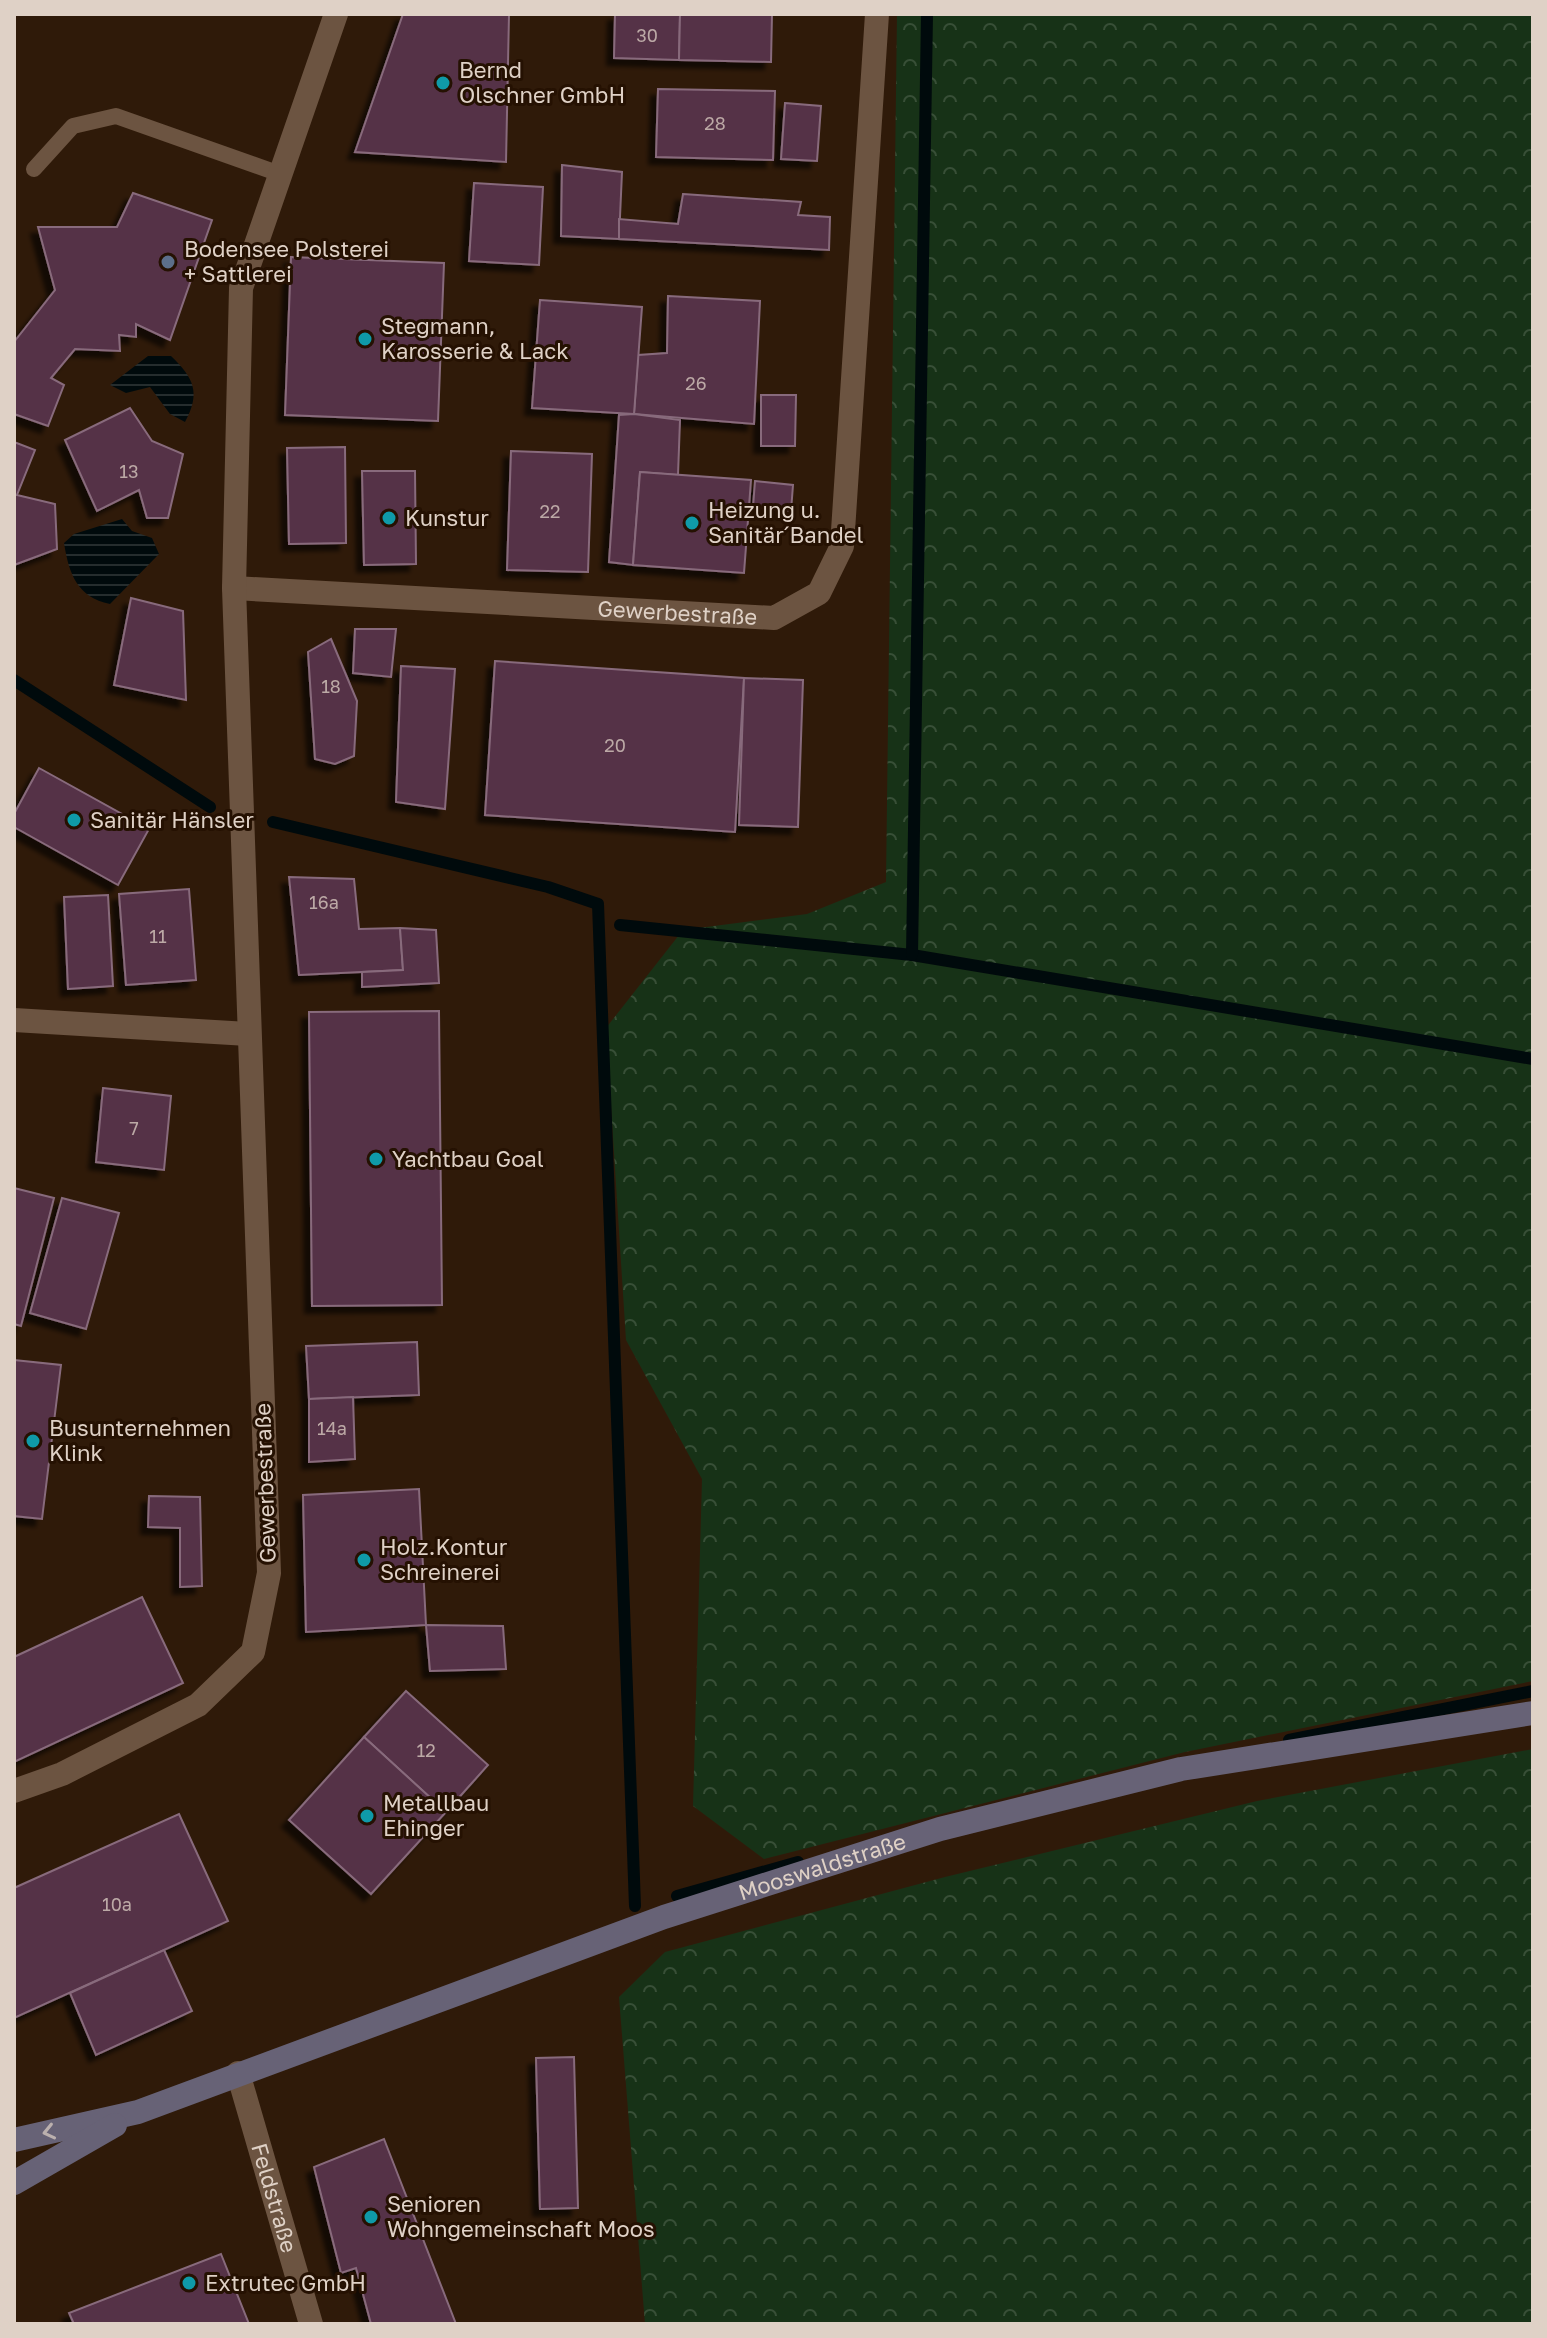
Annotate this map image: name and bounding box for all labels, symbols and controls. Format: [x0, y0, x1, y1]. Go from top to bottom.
house number: 30 [636, 24, 658, 46]
place label: Bernd Olschner GmbH [459, 56, 625, 108]
marker: Bernd Olschner GmbH [434, 74, 452, 92]
house number: 28 [704, 112, 726, 134]
place label: Bodensee Polsterei + Sattlerei [184, 235, 389, 287]
marker: Bodensee Polsterei + Sattlerei [159, 253, 177, 271]
place label: Stegmann, Karosserie & Lack [381, 312, 569, 364]
marker: Stegmann, Karosserie & Lack [356, 330, 374, 348]
house number: 26 [685, 372, 707, 394]
house number: 13 [119, 460, 139, 482]
place label: Heizung u. Sanitär´Bandel [708, 496, 864, 548]
house number: 22 [540, 500, 560, 522]
place label: Kunstur [405, 504, 489, 531]
marker: Kunstur [380, 509, 398, 527]
marker: Heizung u. Sanitär´Bandel [683, 514, 701, 532]
street label: Gewerbestraße [597, 594, 758, 630]
house number: 18 [321, 675, 341, 697]
house number: 20 [604, 734, 626, 756]
place label: Sanitär Hänsler [90, 806, 254, 833]
marker: Sanitär Hänsler [65, 811, 83, 829]
house number: 16a [309, 891, 339, 913]
house number: 11 [149, 925, 167, 947]
house number: 7 [129, 1117, 139, 1139]
place label: Yachtbau Goal [392, 1145, 544, 1172]
marker: Yachtbau Goal [367, 1150, 385, 1168]
street label: Gewerbestraße [248, 1403, 281, 1563]
place label: Busunternehmen Klink [49, 1414, 231, 1466]
house number: 14a [317, 1417, 347, 1439]
marker: Busunternehmen Klink [24, 1432, 42, 1450]
place label: Holz.Kontur Schreinerei [380, 1533, 508, 1585]
marker: Holz.Kontur Schreinerei [355, 1551, 373, 1569]
house number: 12 [416, 1739, 436, 1761]
place label: Metallbau Ehinger [383, 1789, 489, 1841]
marker: Metallbau Ehinger [358, 1807, 376, 1825]
street label: Mooswaldstraße [735, 1827, 909, 1905]
house number: 10a [102, 1893, 132, 1915]
one-way arrow [42, 2123, 56, 2140]
street label: Feldstraße [246, 2140, 304, 2256]
place label: Senioren Wohngemeinschaft Moos [387, 2190, 655, 2242]
marker: Senioren Wohngemeinschaft Moos [362, 2208, 380, 2226]
place label: Extrutec GmbH [205, 2269, 366, 2296]
marker: Extrutec GmbH [180, 2274, 198, 2292]

